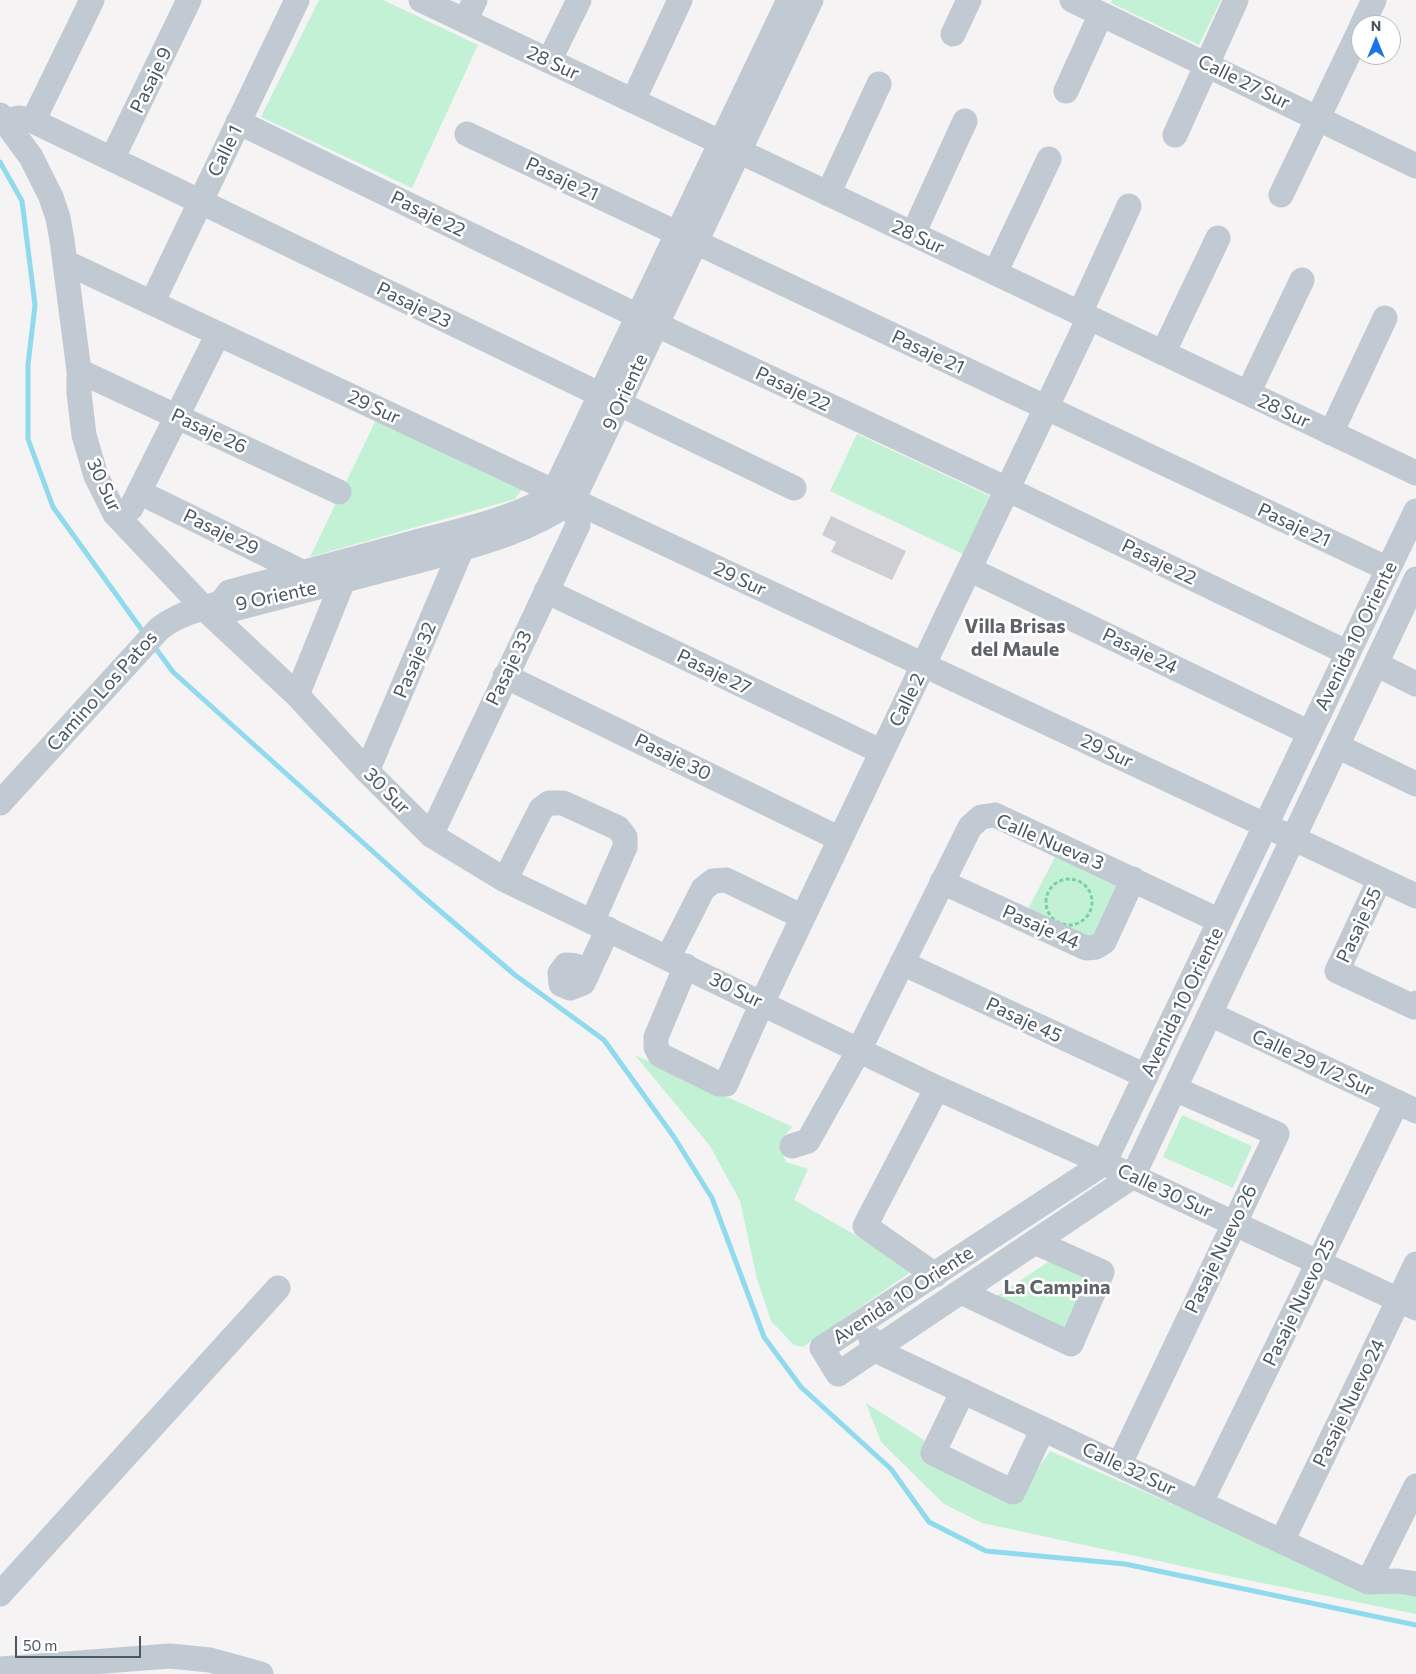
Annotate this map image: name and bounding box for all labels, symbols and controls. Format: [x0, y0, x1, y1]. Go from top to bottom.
north arrow [1351, 15, 1401, 65]
text: N [1371, 17, 1381, 34]
street label: 28 Sur [523, 41, 583, 85]
street label: Pasaje 9 [125, 43, 177, 117]
street label: Calle 27 Sur [1194, 50, 1294, 114]
street label: Calle 1 [203, 122, 247, 180]
street label: Pasaje 21 [522, 152, 602, 206]
street label: Pasaje 22 [387, 186, 469, 242]
street label: 28 Sur [888, 215, 948, 259]
street label: Pasaje 23 [373, 277, 455, 333]
street label: Pasaje 21 [888, 325, 968, 379]
street label: 9 Oriente [597, 350, 653, 434]
street label: Pasaje 22 [752, 362, 834, 416]
street label: 29 Sur [344, 385, 404, 429]
street label: 28 Sur [1254, 389, 1314, 433]
street label: Pasaje 26 [167, 404, 251, 458]
street label: 30 Sur [82, 455, 126, 515]
street label: Pasaje 21 [1254, 498, 1334, 552]
street label: Pasaje 29 [180, 504, 262, 560]
street label: Pasaje 22 [1118, 534, 1200, 590]
street label: 29 Sur [710, 557, 770, 601]
street label: Avenida 10 Oriente [1310, 558, 1402, 714]
street label: 9 Oriente [234, 576, 318, 616]
district label: Villa Brisas del Maule [964, 614, 1066, 661]
street label: Pasaje 32 [389, 619, 441, 701]
street label: Pasaje 24 [1099, 623, 1181, 679]
street label: Camino Los Patos [42, 626, 162, 756]
street label: Pasaje 33 [481, 627, 537, 709]
street label: Pasaje 27 [673, 644, 755, 700]
street label: Calle 2 [884, 669, 930, 731]
street label: Pasaje 30 [631, 729, 715, 785]
street label: 29 Sur [1077, 729, 1137, 773]
street label: 30 Sur [359, 763, 415, 819]
street label: Calle Nueva 3 [993, 809, 1107, 875]
street label: Pasaje 55 [1332, 884, 1386, 966]
street label: Pasaje 44 [999, 900, 1083, 954]
street label: Avenida 10 Oriente [1136, 924, 1228, 1080]
street label: 30 Sur [706, 967, 766, 1013]
street label: Pasaje 45 [982, 992, 1066, 1048]
street label: Calle 29 1/2 Sur [1248, 1025, 1378, 1101]
street label: Calle 30 Sur [1114, 1159, 1216, 1223]
street label: Pasaje Nuevo 26 [1180, 1181, 1262, 1317]
street label: Pasaje Nuevo 25 [1258, 1234, 1340, 1370]
street label: Avenida 10 Oriente [828, 1241, 978, 1349]
district label: La Campina [1003, 1275, 1111, 1299]
street label: Pasaje Nuevo 24 [1308, 1335, 1390, 1471]
street label: Calle 32 Sur [1079, 1437, 1179, 1501]
scale bar [18, 1626, 144, 1658]
text: 50 m [23, 1636, 57, 1654]

